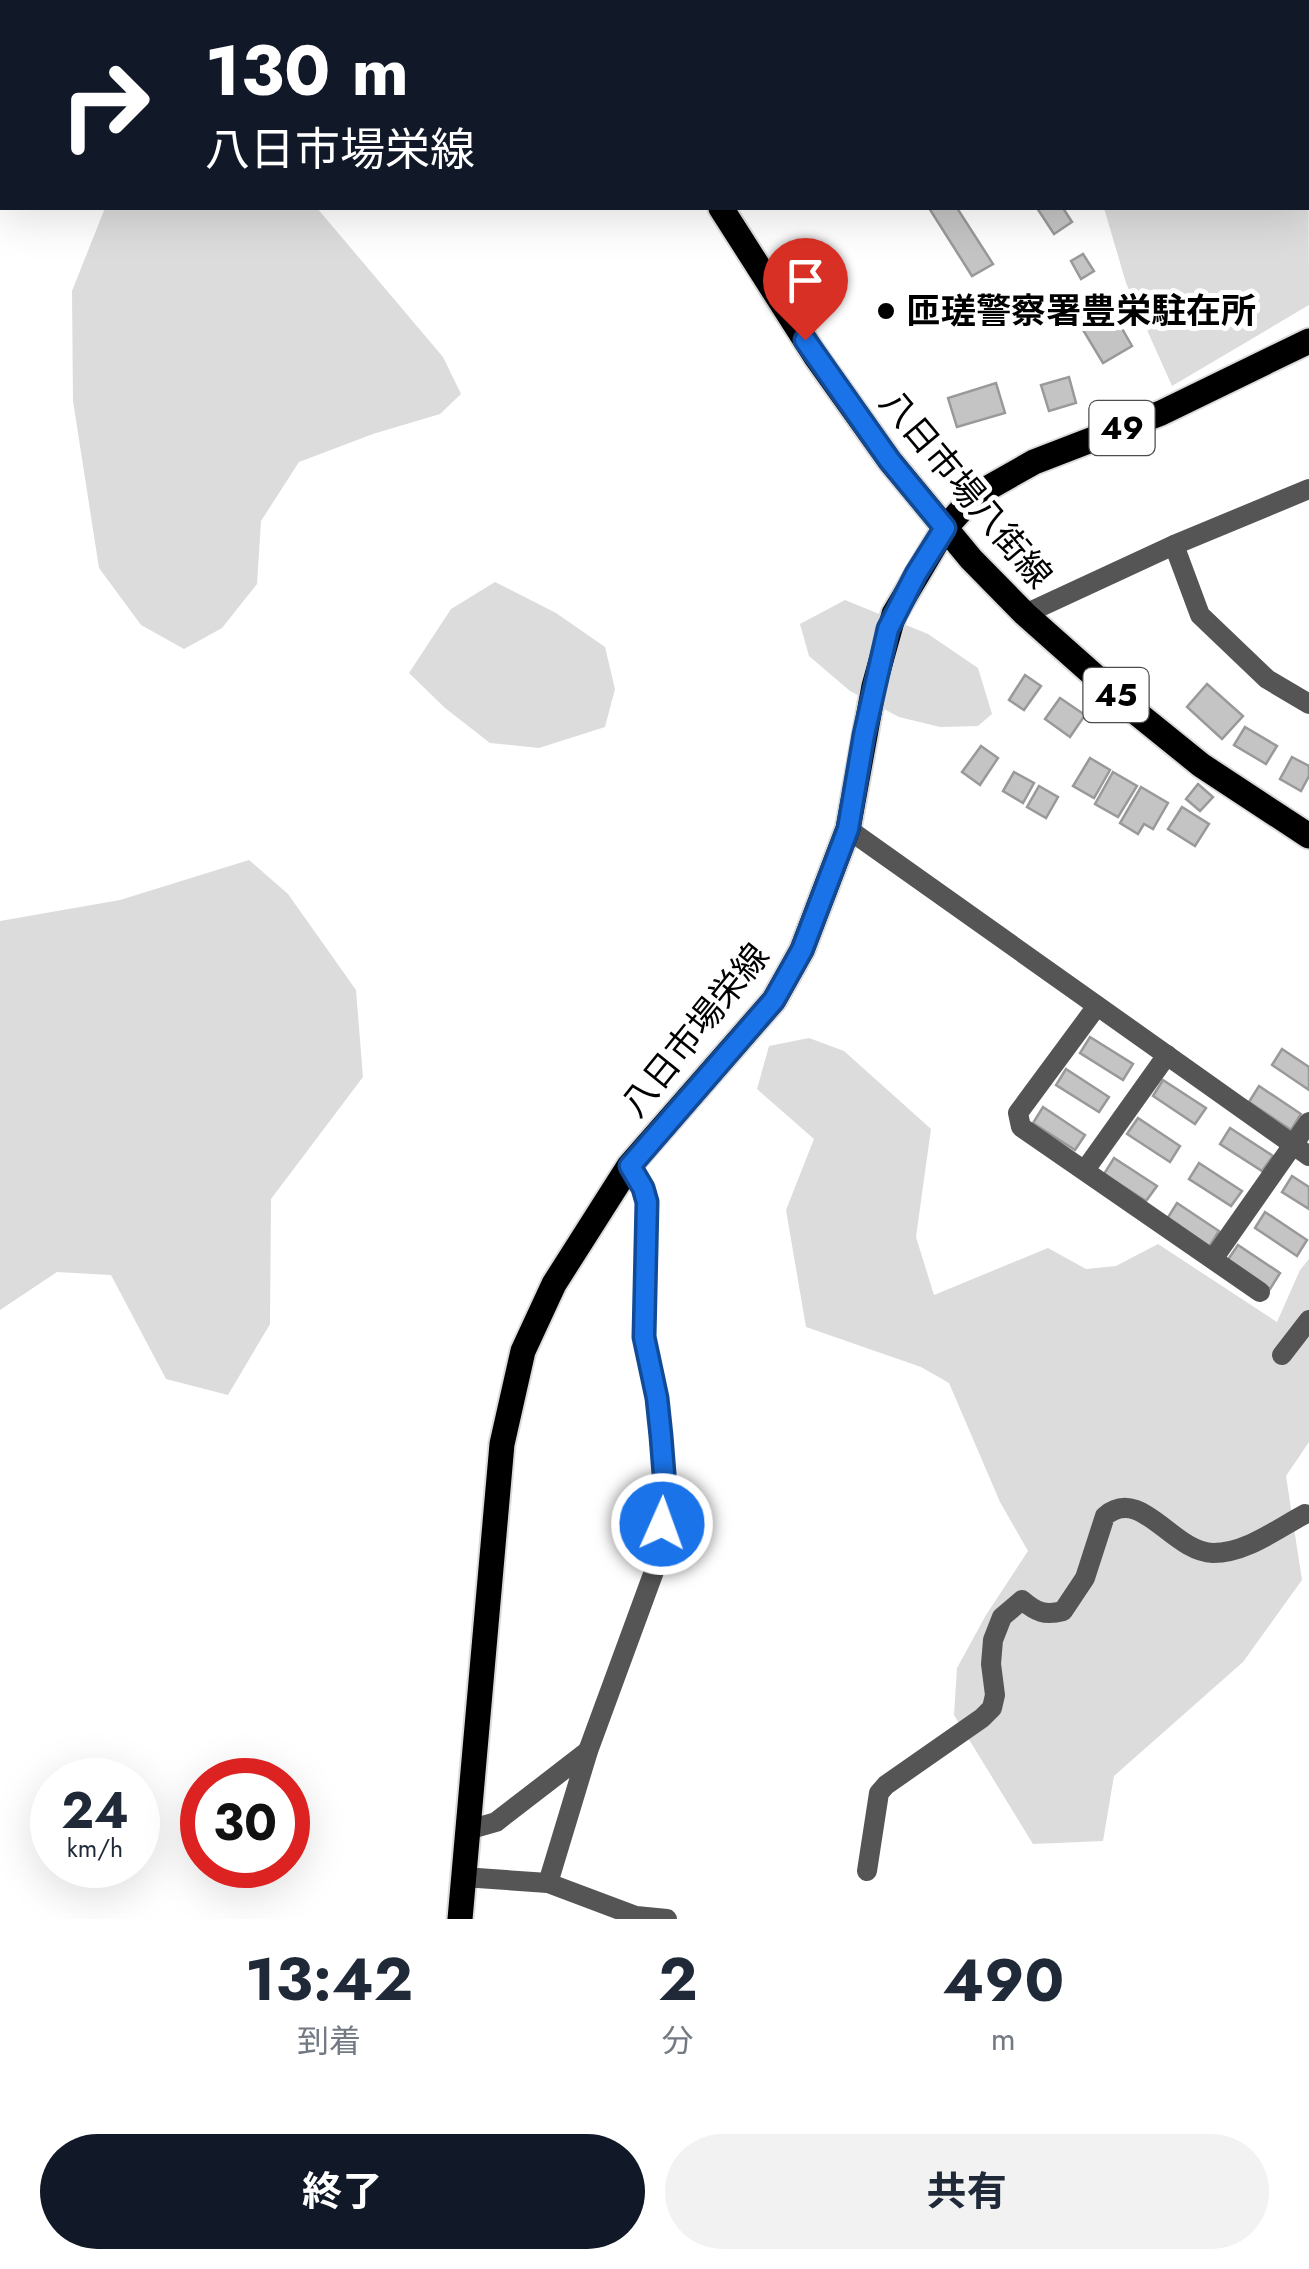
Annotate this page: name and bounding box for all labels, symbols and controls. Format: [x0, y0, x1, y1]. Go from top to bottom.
text: 130 m [205, 20, 409, 121]
icon: right [40, 40, 170, 170]
text: 八日市場栄線 [205, 117, 475, 182]
pin [763, 238, 848, 341]
icon: arrive [778, 253, 833, 308]
place label: 匝瑳警察署豊栄駐在所 [906, 286, 1256, 336]
marker: 匝瑳警察署豊栄駐在所 [875, 300, 897, 322]
street label: 八日市場八街線 [868, 379, 1064, 599]
road number: 49 [1090, 401, 1154, 455]
road number: 45 [1084, 668, 1148, 722]
street label: 八日市場栄線 [609, 933, 781, 1127]
position arrow [610, 1472, 714, 1576]
speed limit sign: 30 [180, 1758, 310, 1888]
text: 24 [61, 1774, 129, 1847]
text: km/h [67, 1830, 123, 1866]
text: 13:42 [245, 1936, 413, 2023]
text: 2 [658, 1936, 698, 2023]
text: 490 [942, 1937, 1064, 2024]
text: m [991, 2016, 1016, 2062]
text: 到着 [297, 2018, 361, 2064]
text: 分 [662, 2018, 694, 2064]
button: 終了 [40, 2134, 645, 2249]
button: 共有 [665, 2134, 1269, 2249]

